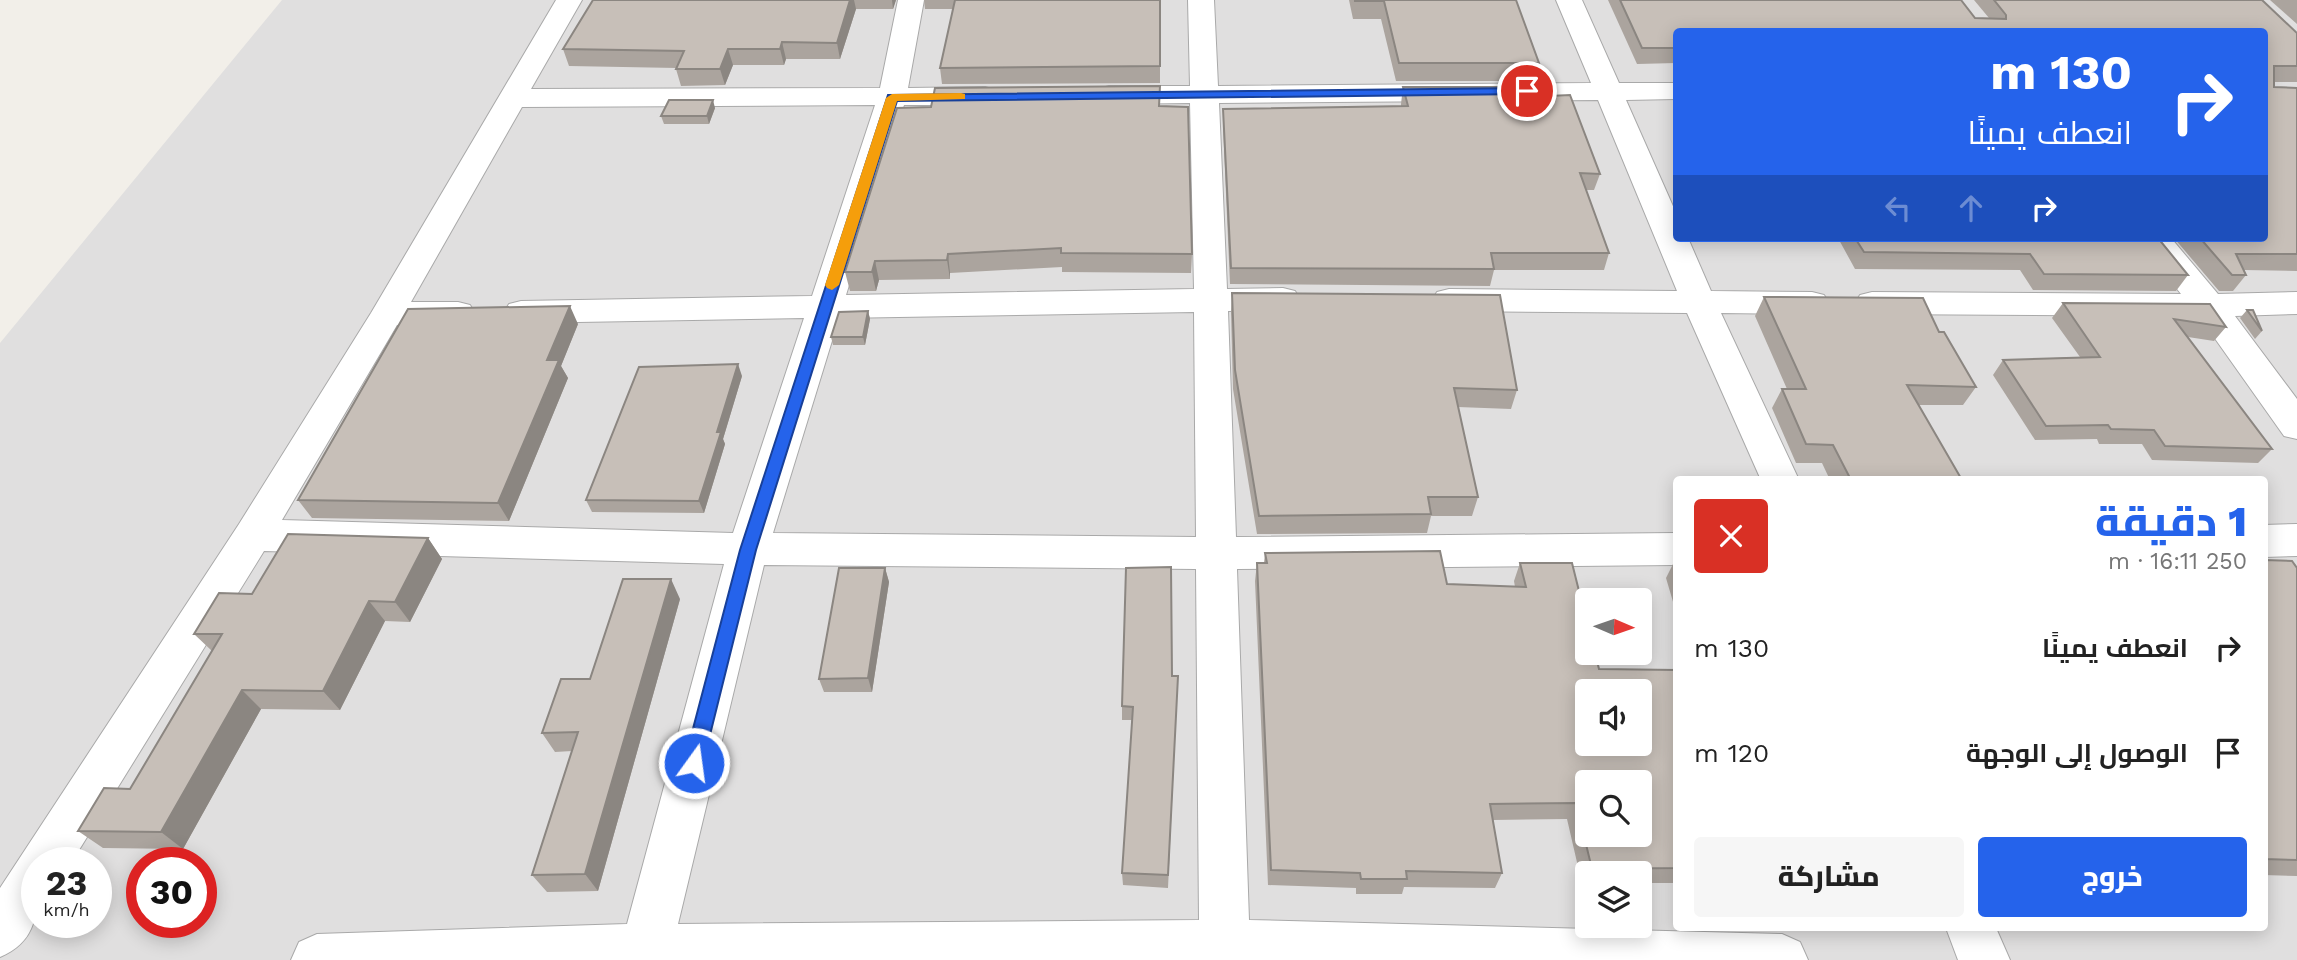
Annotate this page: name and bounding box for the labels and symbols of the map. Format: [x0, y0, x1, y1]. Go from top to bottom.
pin [1497, 61, 1557, 121]
north arrow [1575, 588, 1652, 665]
position arrow [657, 726, 731, 800]
speed limit sign: 30 [126, 847, 217, 938]

